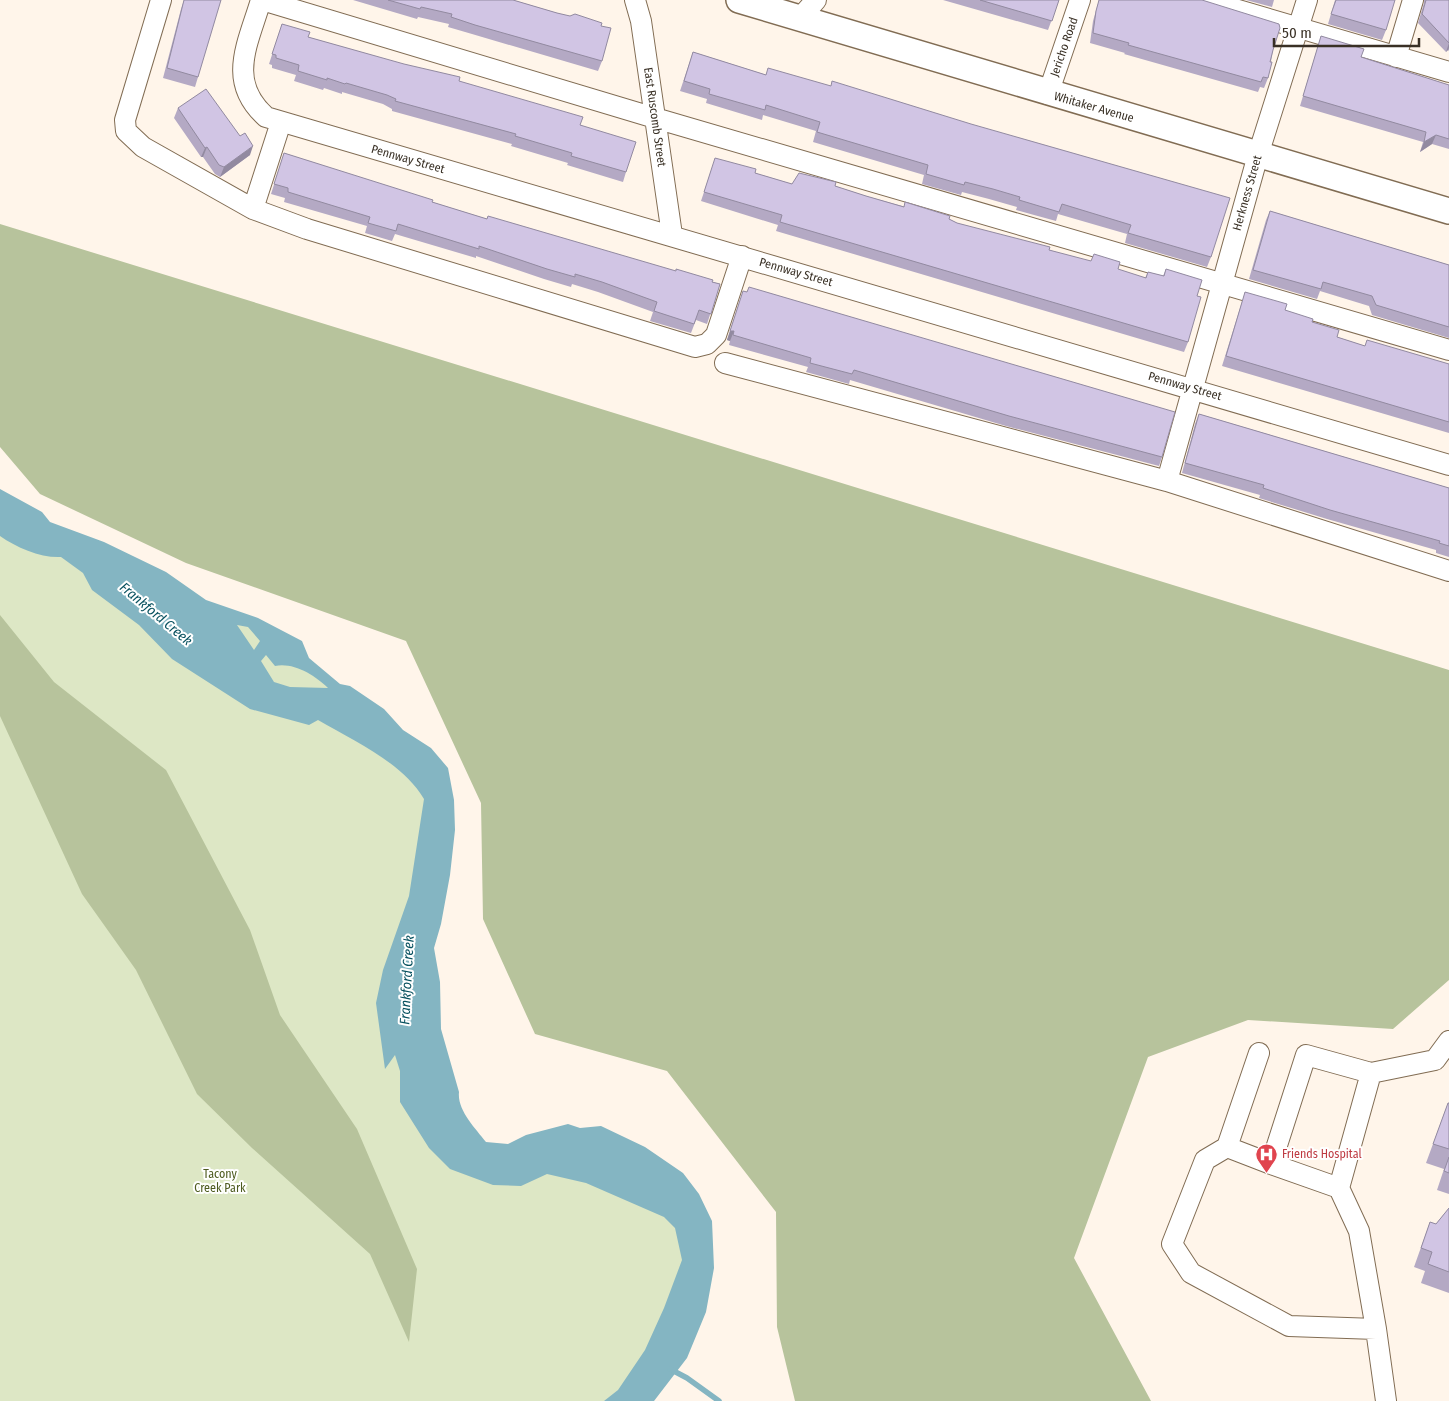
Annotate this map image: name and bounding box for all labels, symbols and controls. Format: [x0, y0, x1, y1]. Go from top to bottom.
street label: Jericho Road [1047, 15, 1081, 79]
scale bar [1274, 15, 1419, 47]
text: 50 m [1282, 24, 1312, 42]
street label: East Ruscomb Street [641, 66, 669, 168]
street label: Whitaker Avenue [1052, 89, 1136, 125]
street label: Pennway Street [370, 142, 446, 176]
street label: Herkness Street [1230, 154, 1264, 232]
street label: Pennway Street [758, 255, 834, 289]
street label: Pennway Street [1147, 369, 1223, 403]
water label: Frankford Creek [116, 579, 196, 649]
water label: Frankford Creek [396, 935, 418, 1025]
hospital icon: Friends Hospital [1254, 1142, 1278, 1173]
place label: Friends Hospital [1282, 1147, 1362, 1161]
park label: Tacony Creek Park [194, 1167, 246, 1195]

